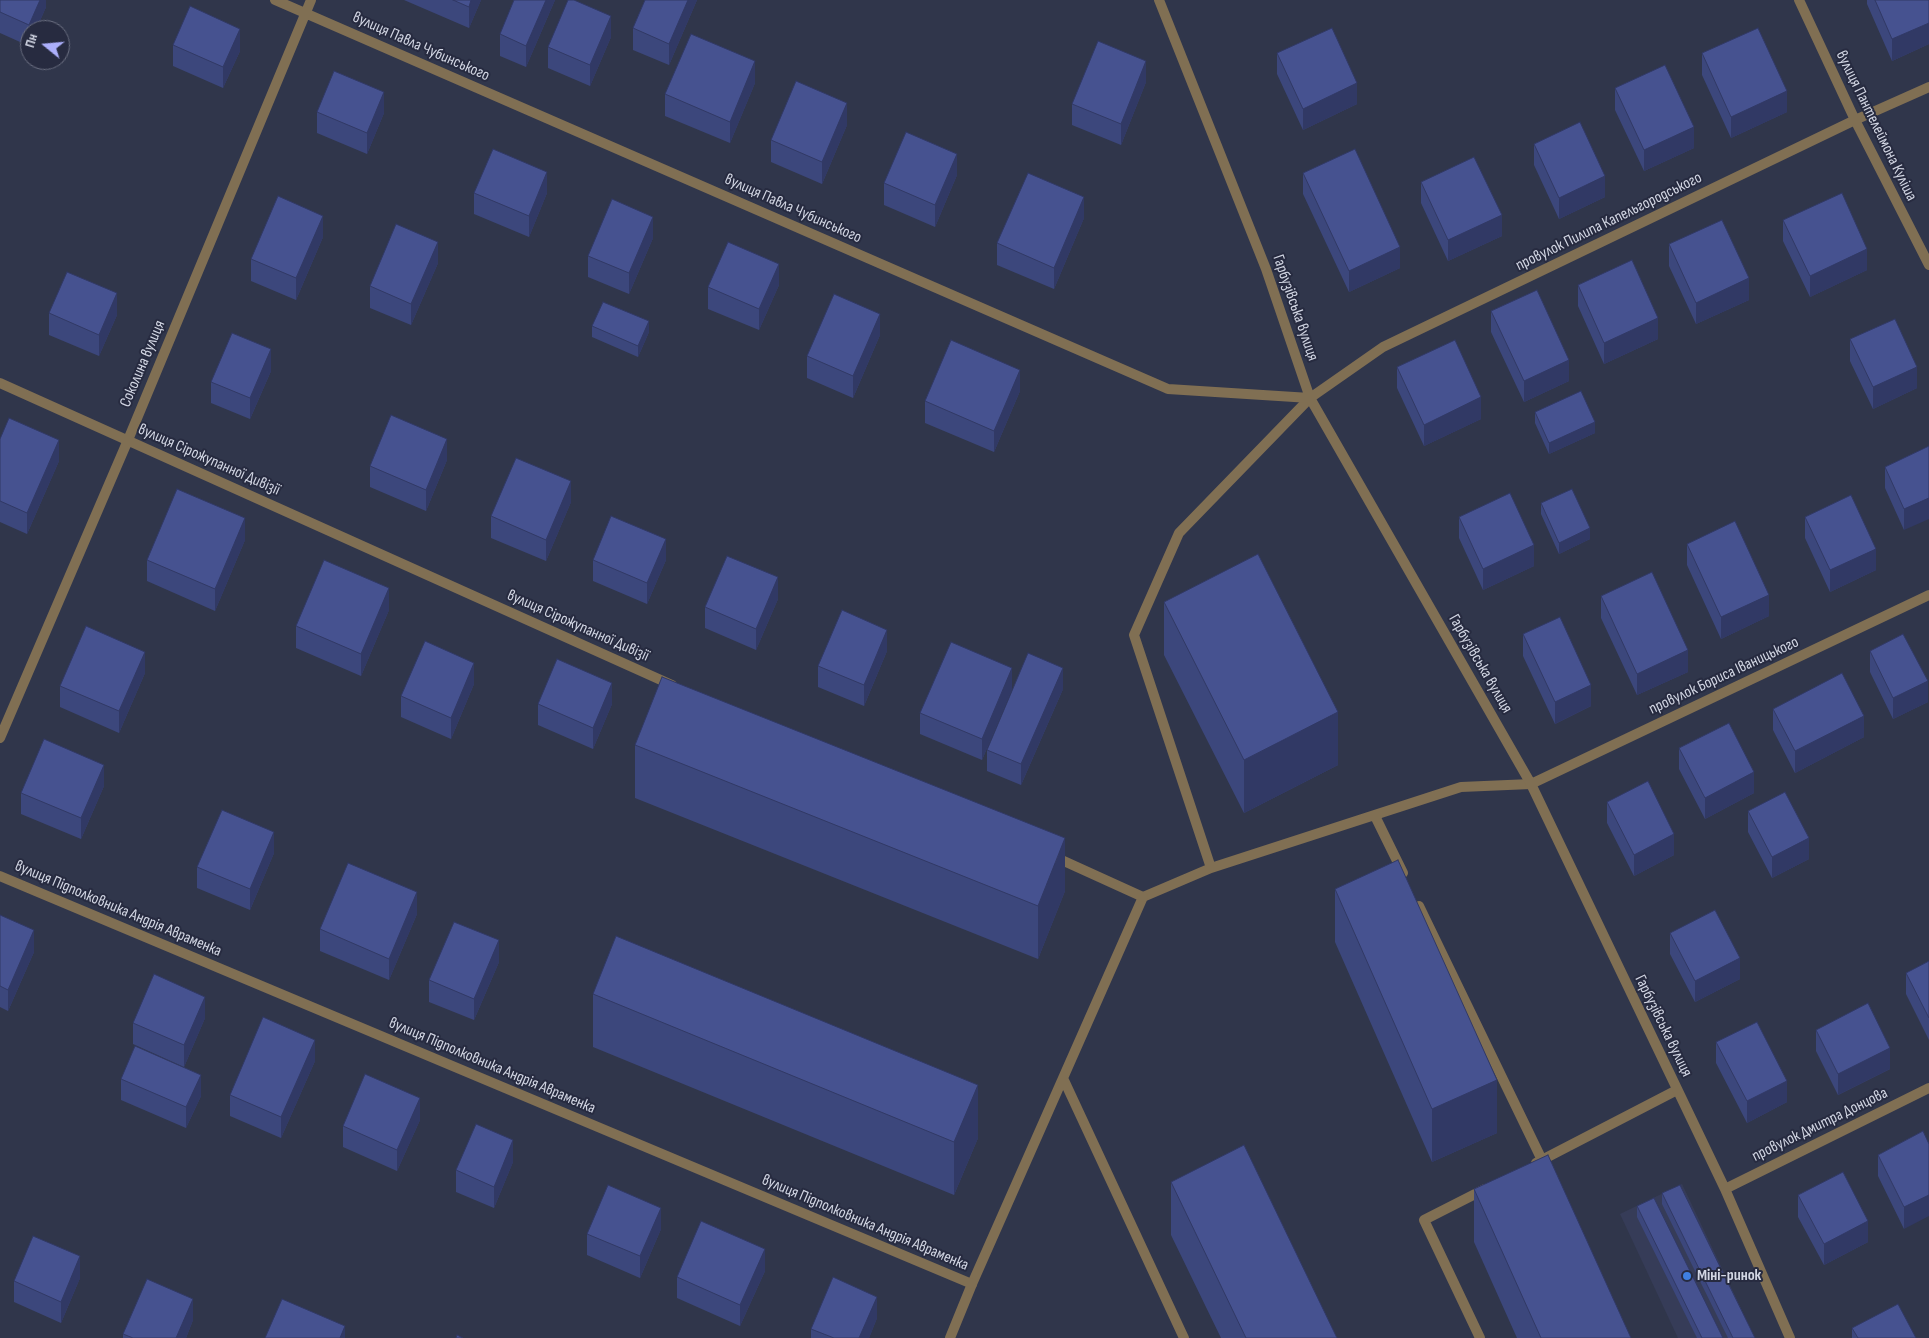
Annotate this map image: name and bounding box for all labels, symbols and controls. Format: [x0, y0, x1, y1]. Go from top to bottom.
street label: вулиця Павла Чубинського [350, 8, 492, 86]
north arrow [20, 20, 70, 70]
text: Пн [21, 32, 41, 50]
street label: вулиця Пантелеймона Куліша [1831, 48, 1921, 204]
street label: провулок Пилипа Капельгородського [1513, 168, 1705, 276]
street label: вулиця Павла Чубинського [722, 170, 864, 248]
street label: Гарбузівська вулиця [1268, 252, 1322, 364]
street label: Соколина вулиця [116, 318, 170, 410]
street label: вулиця Сірожупанної Дивізії [135, 420, 283, 500]
street label: вулиця Сірожупанної Дивізії [504, 586, 652, 666]
street label: Гарбузівська вулиця [1444, 611, 1516, 717]
street label: провулок Бориса Іваницького [1646, 633, 1802, 719]
street label: вулиця Підполковника Андрія Авраменка [12, 857, 224, 961]
street label: Гарбузівська вулиця [1630, 972, 1696, 1080]
street label: вулиця Підполковника Андрія Авраменка [386, 1014, 598, 1118]
street label: провулок Дмитра Донцова [1749, 1084, 1891, 1166]
street label: вулиця Підполковника Андрія Авраменка [759, 1171, 971, 1275]
place label: Міні-ринок [1697, 1266, 1761, 1286]
marker: Міні-ринок [1681, 1270, 1693, 1282]

